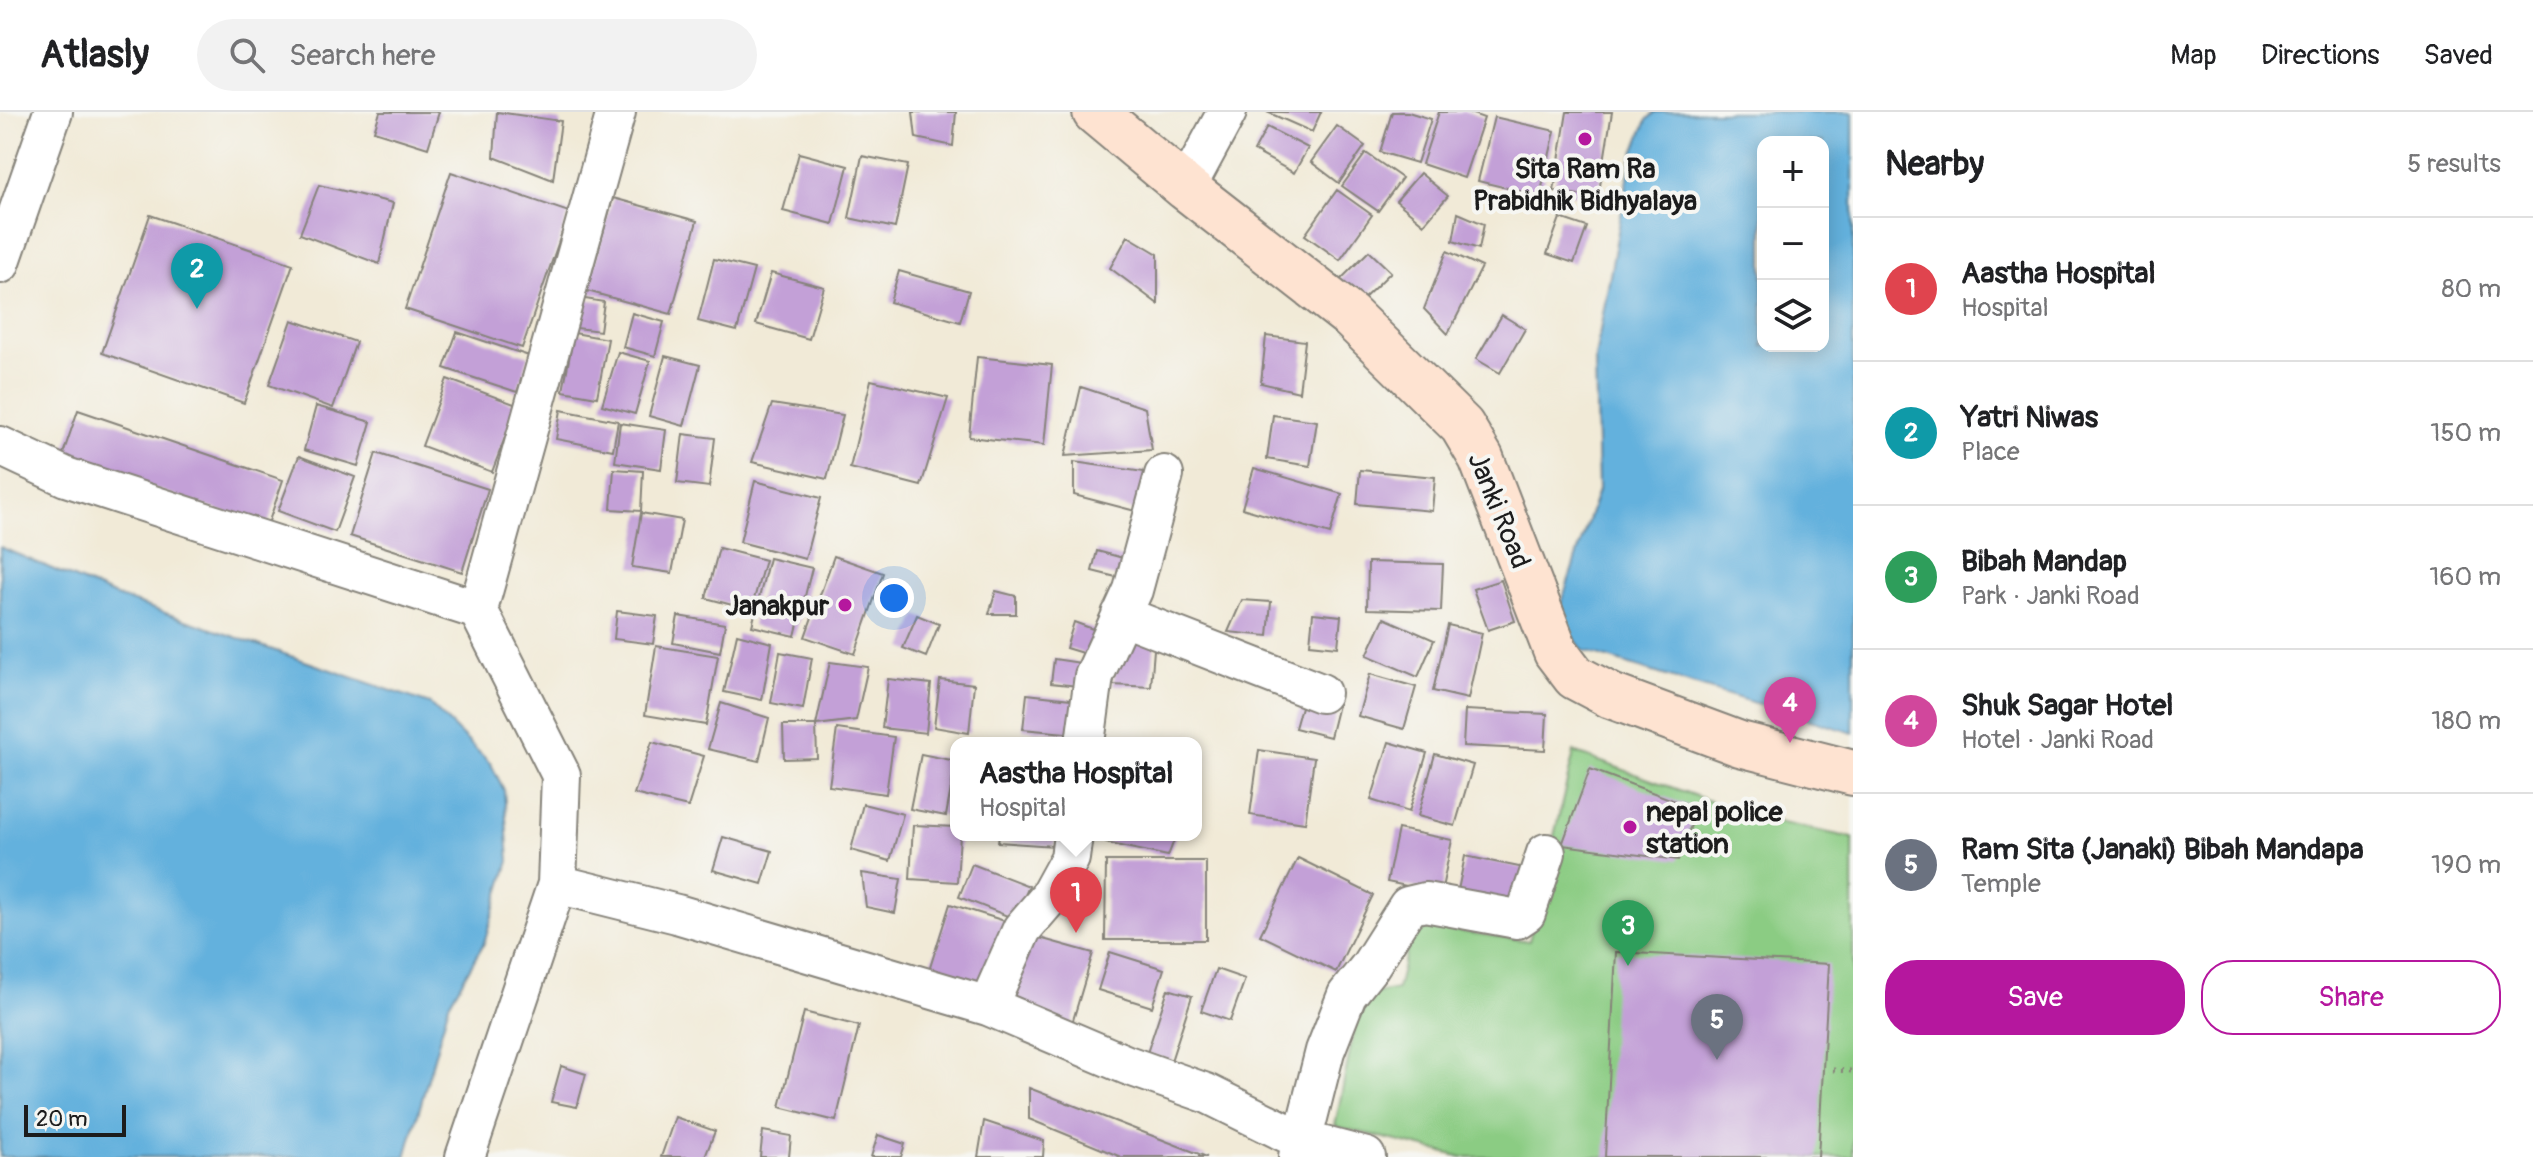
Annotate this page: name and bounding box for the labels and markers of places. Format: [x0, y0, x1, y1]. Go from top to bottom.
marker: Sita Ram Ra Prabidhik Bidhyalaya [1576, 130, 1594, 148]
place label: Sita Ram Ra Prabidhik Bidhyalaya [1473, 152, 1697, 219]
pin: 2 [171, 243, 223, 309]
place label: Janakpur [726, 589, 830, 624]
marker: Janakpur [836, 596, 854, 614]
pin: 4 [1764, 677, 1816, 743]
place label: nepal police station [1646, 795, 1784, 862]
marker: nepal police station [1621, 818, 1639, 836]
pin: 1 [1050, 867, 1102, 933]
pin: 3 [1602, 900, 1654, 966]
pin: 5 [1691, 994, 1743, 1060]

